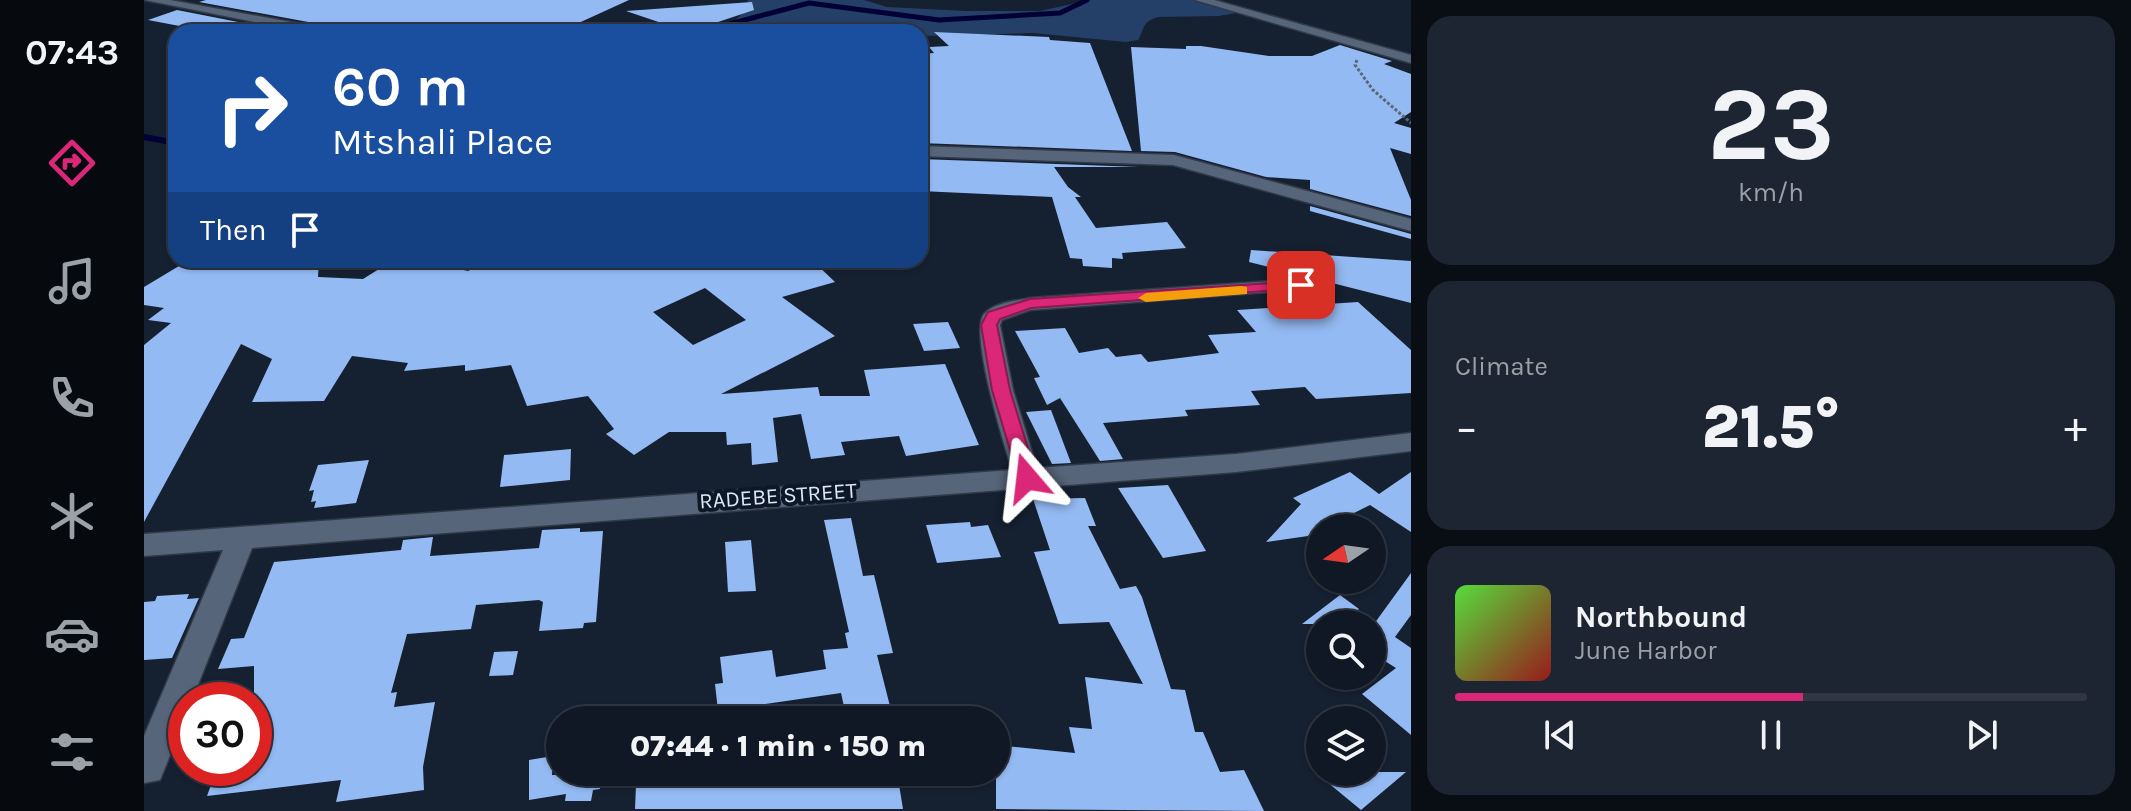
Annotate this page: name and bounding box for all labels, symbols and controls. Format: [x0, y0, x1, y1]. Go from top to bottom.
text: 07:43 [25, 31, 119, 73]
text: 60 m [332, 54, 469, 119]
icon: right [200, 56, 304, 160]
text: 23 [1707, 64, 1835, 185]
text: Mtshali Place [332, 121, 553, 163]
icon: directions [44, 135, 100, 191]
text: km/h [1738, 177, 1804, 208]
icon: arrive [283, 208, 327, 252]
text: Then [200, 212, 267, 248]
pin [1267, 251, 1335, 319]
icon: music [44, 253, 100, 309]
icon: arrive [1279, 263, 1323, 307]
text: Climate [1455, 351, 1548, 382]
icon: phone [44, 370, 100, 426]
text: 21.5° [1702, 392, 1840, 462]
text: − [1455, 402, 1478, 453]
text: + [2064, 402, 2087, 453]
position arrow [985, 436, 1069, 520]
street label: RADEBE STREET [698, 478, 858, 514]
icon: climate [44, 488, 100, 544]
north arrow [1306, 514, 1386, 594]
map controls [1306, 514, 1386, 786]
text: Northbound [1575, 599, 1747, 635]
icon: car [44, 606, 100, 662]
button: search [1306, 610, 1386, 690]
text: June Harbor [1575, 635, 1717, 666]
speed limit sign: 30 [168, 682, 272, 786]
button: layers [1306, 706, 1386, 786]
icon: previous [1538, 713, 1582, 757]
icon: pause [1749, 713, 1793, 757]
icon: next [1960, 713, 2004, 757]
icon: filters [44, 724, 100, 780]
text: 07:44 · 1 min · 150 m [630, 728, 926, 764]

